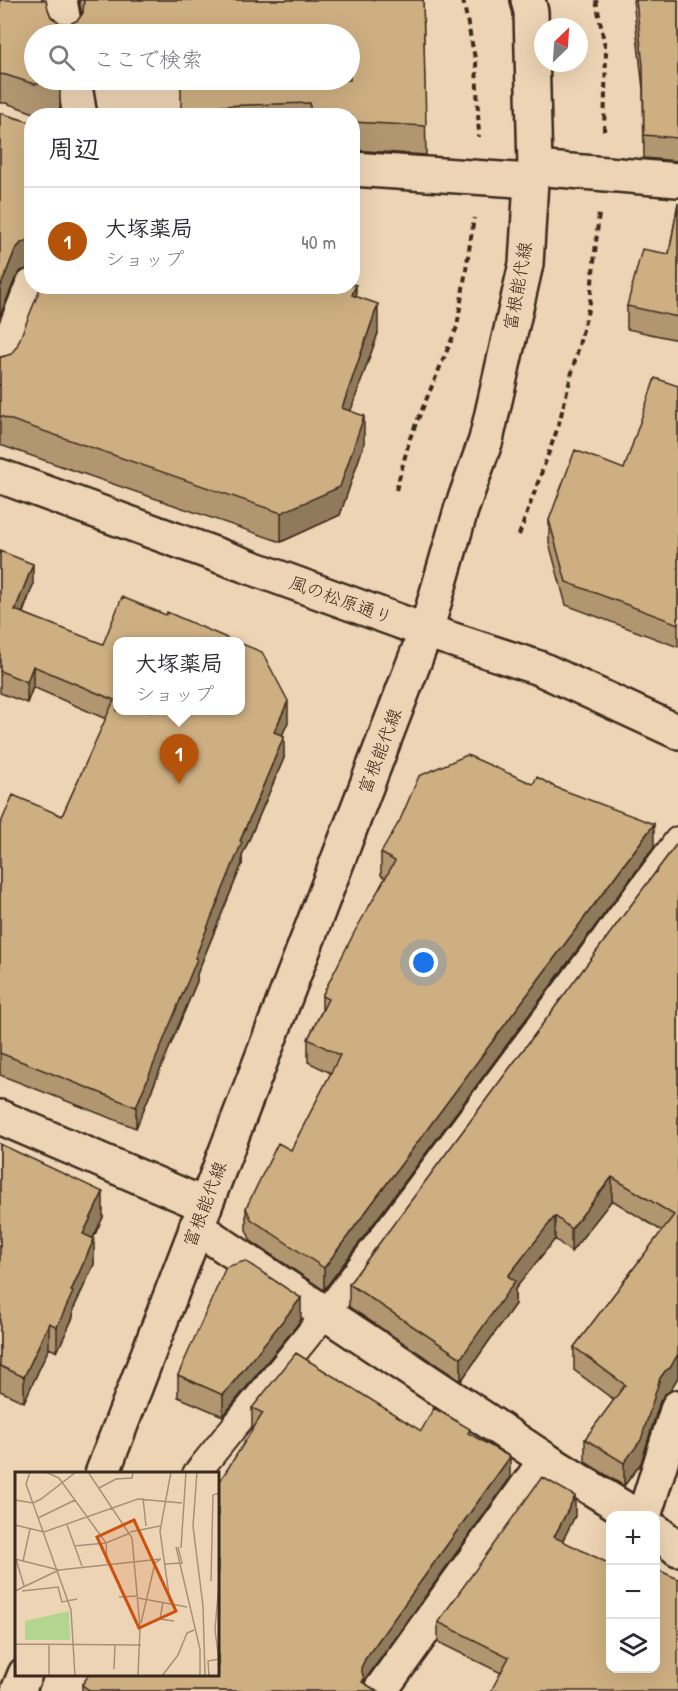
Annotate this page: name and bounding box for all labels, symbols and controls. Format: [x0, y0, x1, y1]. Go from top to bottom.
north arrow [534, 18, 588, 72]
search box [24, 24, 360, 90]
icon: search [45, 41, 78, 74]
text: ここで検索 [93, 44, 203, 74]
text: 周辺 [48, 131, 100, 166]
text: 大塚薬局 [105, 213, 193, 243]
text: 1 [64, 228, 71, 255]
text: 40 m [301, 228, 336, 255]
street label: 富根能代線 [497, 239, 538, 332]
text: ショップ [105, 245, 184, 272]
street label: 風の松原通り [286, 569, 396, 630]
popup [113, 637, 245, 715]
text: 大塚薬局 [135, 648, 223, 678]
text: ショップ [135, 680, 214, 707]
street label: 富根能代線 [352, 704, 407, 797]
pin: 1 [160, 734, 198, 784]
your location [409, 948, 438, 977]
street label: 富根能代線 [177, 1157, 232, 1250]
inset map [15, 1472, 219, 1676]
map controls [606, 1511, 660, 1673]
button: + [606, 1511, 660, 1565]
button: − [606, 1565, 660, 1619]
button: layers [606, 1619, 660, 1673]

